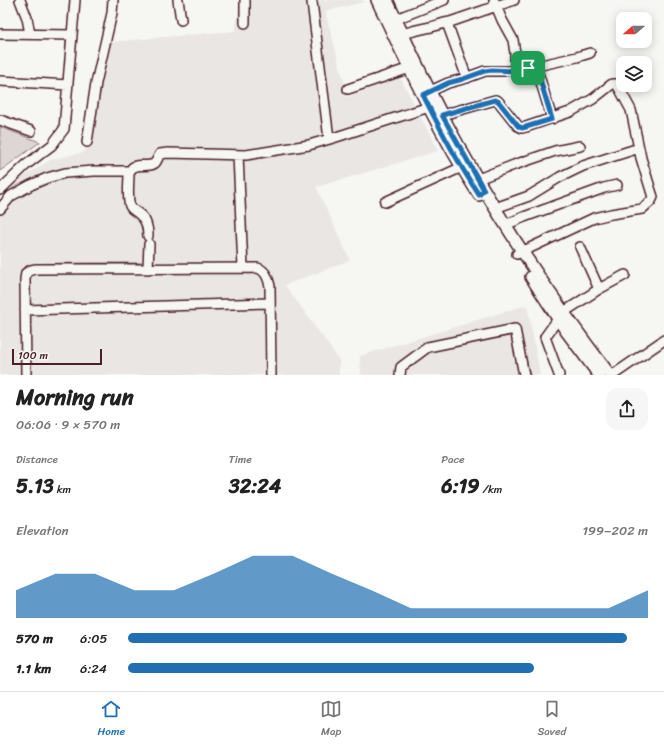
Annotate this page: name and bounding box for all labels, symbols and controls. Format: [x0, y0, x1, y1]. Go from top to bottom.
north arrow [616, 12, 652, 48]
map controls [616, 12, 652, 92]
pin [511, 51, 545, 85]
button: layers [616, 56, 652, 92]
icon: arrive [517, 57, 539, 79]
text: 100 m [18, 346, 48, 365]
scale bar [12, 347, 102, 366]
text: Morning run [16, 378, 134, 417]
button: share [606, 388, 648, 430]
text: 06:06 · 9 × 570 m [16, 413, 120, 436]
text: Distance [16, 450, 58, 469]
text: Time [229, 450, 252, 469]
text: Pace [441, 450, 465, 469]
text: 5.13 [16, 469, 54, 504]
text: 32:24 [229, 469, 281, 504]
text: 6:19 [441, 469, 480, 504]
text: km [54, 480, 71, 499]
text: /km [480, 480, 502, 499]
text: Elevation [16, 519, 69, 542]
text: 199–202 m [583, 519, 648, 542]
text: 570 m [16, 627, 53, 650]
text: 6:05 [80, 627, 107, 650]
text: 1.1 km [16, 657, 51, 680]
text: 6:24 [80, 657, 107, 680]
tab: Home [98, 698, 125, 741]
tab: Map [320, 698, 342, 741]
tab: Saved [537, 698, 566, 741]

